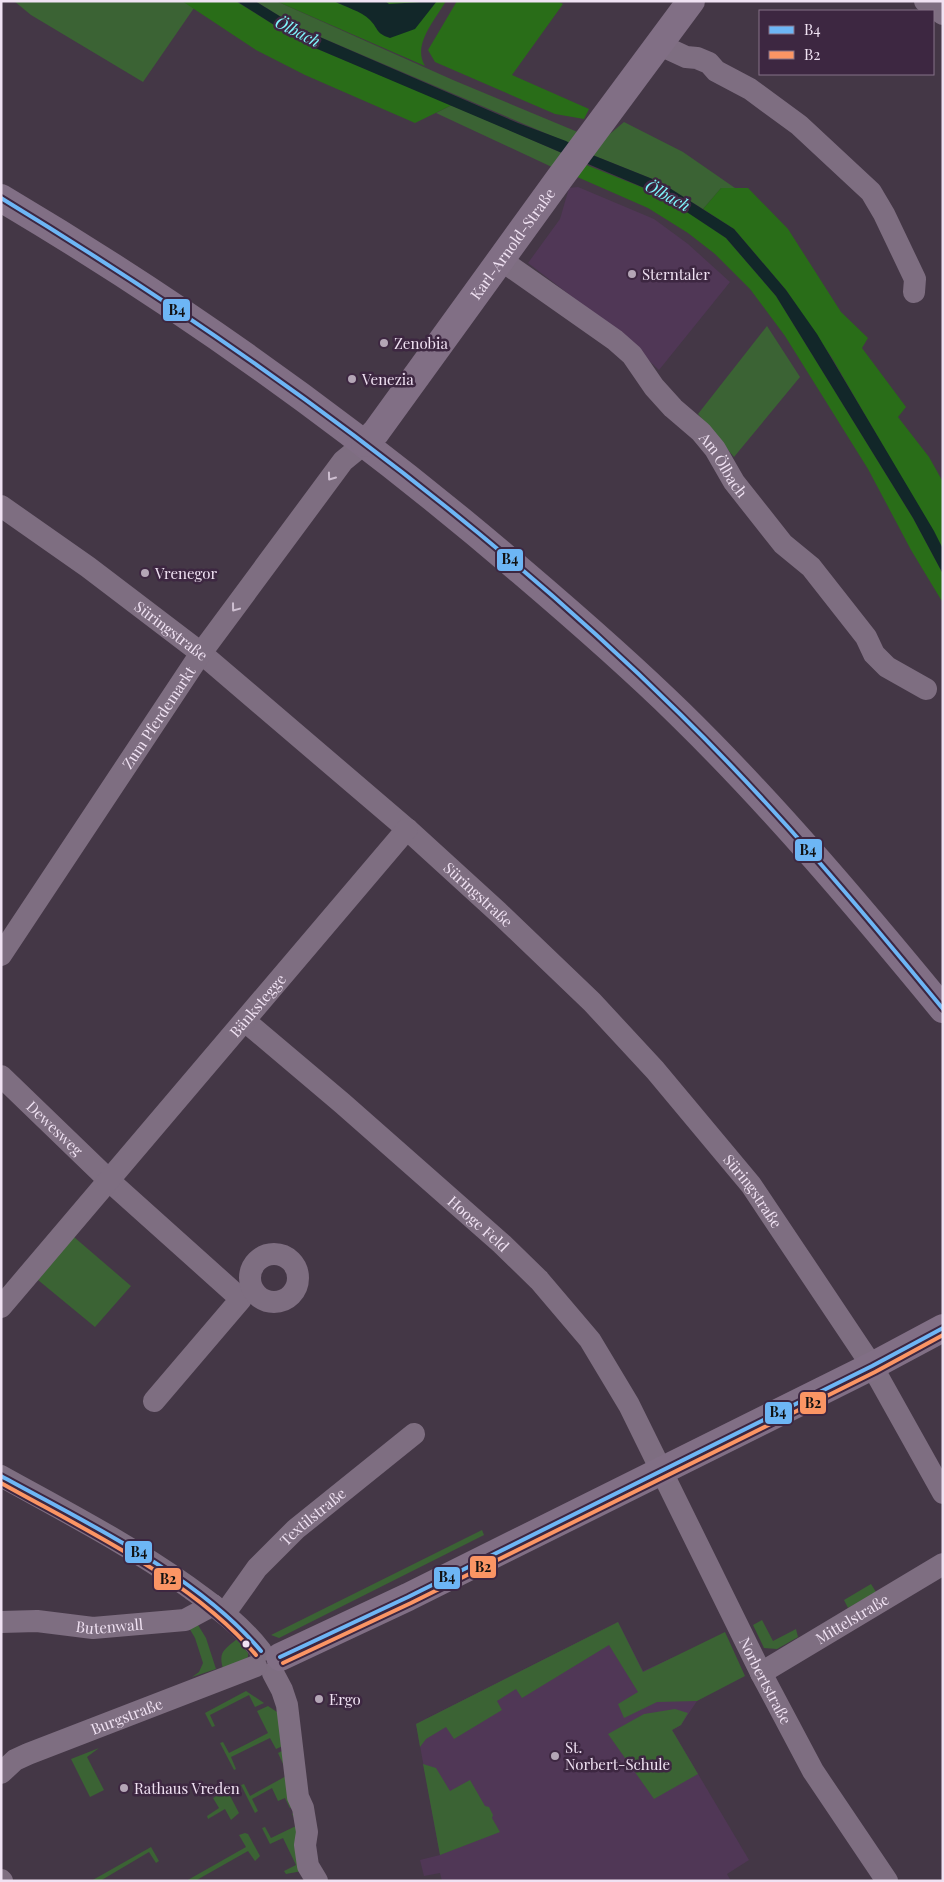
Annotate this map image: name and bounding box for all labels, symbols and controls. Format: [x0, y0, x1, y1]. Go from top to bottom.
legend [759, 10, 934, 75]
water label: Ölbach [272, 11, 324, 51]
text: B4 [804, 19, 821, 39]
text: B2 [804, 44, 821, 64]
water label: Ölbach [642, 174, 694, 216]
street label: Karl-Arnold-Straße [465, 184, 559, 303]
place label: Sterntaler [642, 264, 710, 284]
marker: Sterntaler [626, 268, 638, 280]
line badge: B4 [162, 298, 191, 322]
text: B4 [169, 300, 185, 319]
place label: Zenobia [394, 333, 448, 353]
marker: Zenobia [378, 337, 390, 349]
place label: Venezia [361, 369, 414, 389]
marker: Venezia [346, 373, 358, 385]
street label: Am Ölbach [695, 427, 752, 502]
one-way arrow [328, 471, 337, 481]
line badge: B4 [496, 548, 524, 572]
text: B4 [502, 549, 518, 568]
place label: Vrenegor [154, 563, 218, 583]
marker: Vrenegor [139, 567, 151, 579]
street label: Süringstraße [131, 596, 212, 665]
one-way arrow [232, 602, 241, 612]
street label: Zum Pferdemarkt [117, 662, 200, 772]
line badge: B4 [794, 838, 823, 862]
text: B4 [800, 840, 816, 859]
street label: Süringstraße [440, 857, 517, 931]
street label: Bänkstegge [225, 969, 290, 1041]
street label: Dewesweg [22, 1096, 88, 1160]
street label: Süringstraße [719, 1150, 787, 1232]
street label: Hooge Feld [444, 1191, 514, 1256]
line badge: B2 [799, 1391, 827, 1415]
text: B2 [805, 1393, 821, 1412]
line badge: B4 [764, 1401, 793, 1425]
text: B4 [770, 1402, 786, 1421]
street label: Textilstraße [275, 1483, 350, 1550]
line badge: B4 [124, 1540, 153, 1564]
text: B4 [131, 1542, 147, 1561]
line badge: B2 [469, 1555, 497, 1579]
text: B2 [475, 1557, 491, 1576]
line badge: B4 [433, 1566, 461, 1590]
line badge: B2 [153, 1567, 182, 1591]
text: B4 [439, 1567, 455, 1586]
text: B2 [160, 1569, 176, 1588]
street label: Mittelstraße [812, 1589, 892, 1648]
street label: Butenwall [75, 1614, 144, 1638]
street label: Norbertstraße [735, 1634, 796, 1728]
unlabelled marker [241, 1639, 251, 1649]
place label: Ergo [329, 1689, 361, 1709]
street label: Burgstraße [88, 1693, 165, 1739]
marker: Ergo [313, 1693, 325, 1705]
place label: St. Norbert-Schule [565, 1737, 670, 1774]
marker: St. Norbert-Schule [549, 1750, 561, 1762]
place label: Rathaus Vreden [134, 1778, 240, 1798]
marker: Rathaus Vreden [118, 1782, 130, 1794]

